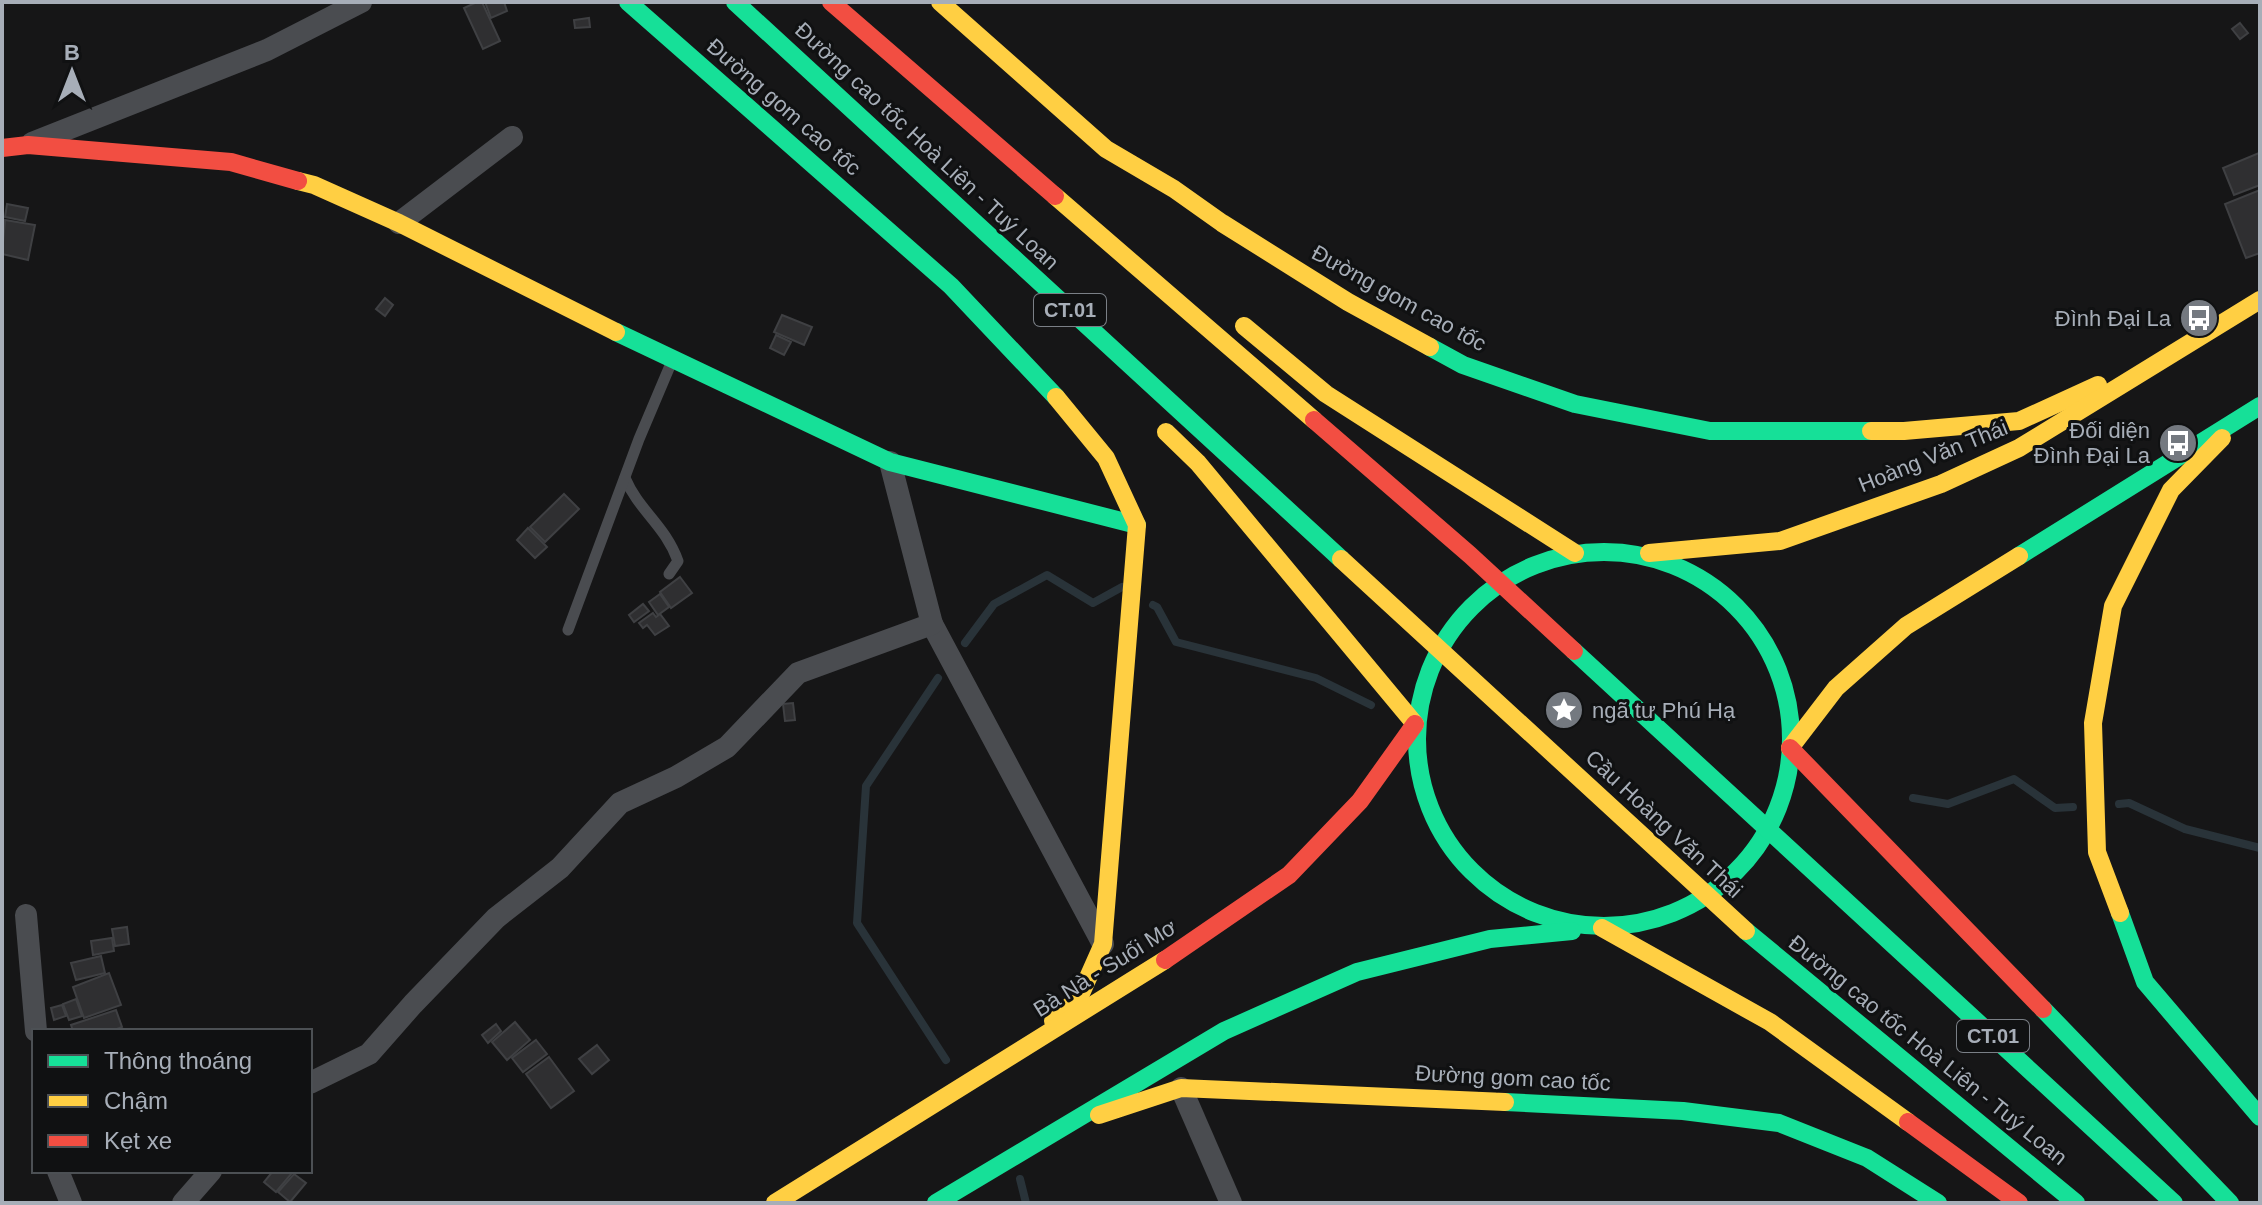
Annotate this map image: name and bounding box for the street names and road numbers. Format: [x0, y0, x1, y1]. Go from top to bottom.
street label: Đường cao tốc Hoà Liên - Tuý Loan [790, 17, 1064, 275]
street label: Đường gom cao tốc [702, 33, 866, 181]
street label: Đường gom cao tốc [1307, 240, 1491, 356]
road number: CT.01 [1034, 294, 1106, 326]
street label: Hoàng Văn Thái [1855, 415, 2011, 497]
street label: Cầu Hoàng Văn Thái [1580, 745, 1748, 903]
street label: Bà Nà - Suối Mơ [1029, 914, 1181, 1022]
street label: Đường cao tốc Hoà Liên - Tuý Loan [1784, 930, 2072, 1170]
road number: CT.01 [1957, 1020, 2029, 1052]
street label: Đường gom cao tốc [1415, 1060, 1611, 1096]

